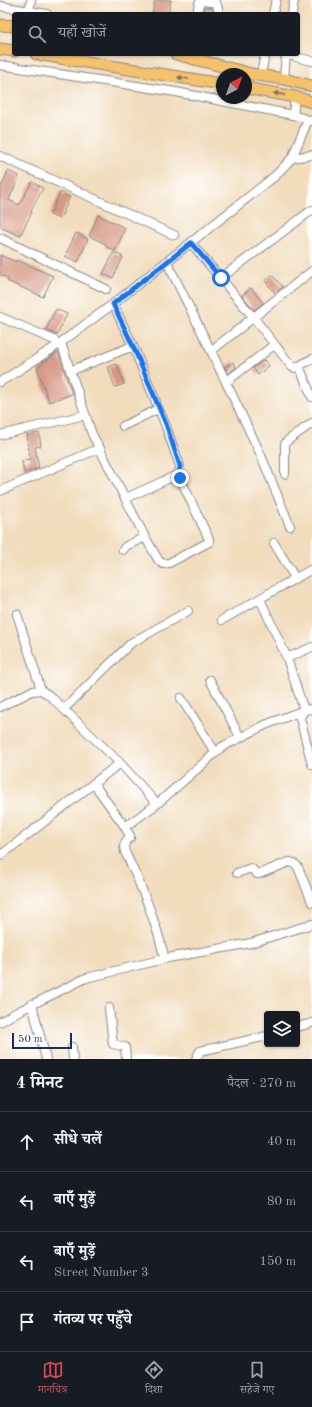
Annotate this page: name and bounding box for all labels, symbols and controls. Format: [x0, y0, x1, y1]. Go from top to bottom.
search box [12, 12, 300, 56]
icon: search [26, 23, 48, 45]
text: यहाँ खोजें [58, 26, 106, 41]
north arrow [216, 68, 252, 104]
one-way arrow [177, 75, 190, 81]
one-way arrow [273, 91, 285, 97]
route start [212, 269, 230, 287]
route end [171, 469, 189, 487]
map controls [264, 1011, 300, 1047]
button: layers [264, 1011, 300, 1047]
scale bar [12, 1031, 72, 1050]
text: 50 m [18, 1034, 43, 1045]
text: 4 मिनट [16, 1075, 63, 1092]
text: पैदल · 270 m [227, 1077, 296, 1090]
icon: ahead [16, 1131, 38, 1153]
text: सीधे चलें [54, 1133, 102, 1148]
text: 40 m [267, 1135, 296, 1148]
icon: left [16, 1191, 38, 1213]
text: बाएँ मुड़ें [54, 1193, 95, 1208]
text: 80 m [267, 1195, 296, 1208]
text: बाएँ मुड़ें [54, 1245, 95, 1260]
icon: left [16, 1251, 38, 1273]
text: 150 m [259, 1255, 296, 1268]
text: Street Number 3 [54, 1266, 149, 1279]
icon: arrive [16, 1311, 38, 1333]
text: गंतव्य पर पहुँचे [54, 1313, 132, 1328]
tab: मानचित्र [38, 1359, 67, 1400]
tab: दिशा [143, 1359, 165, 1400]
tab: सहेजे गए [240, 1359, 274, 1400]

